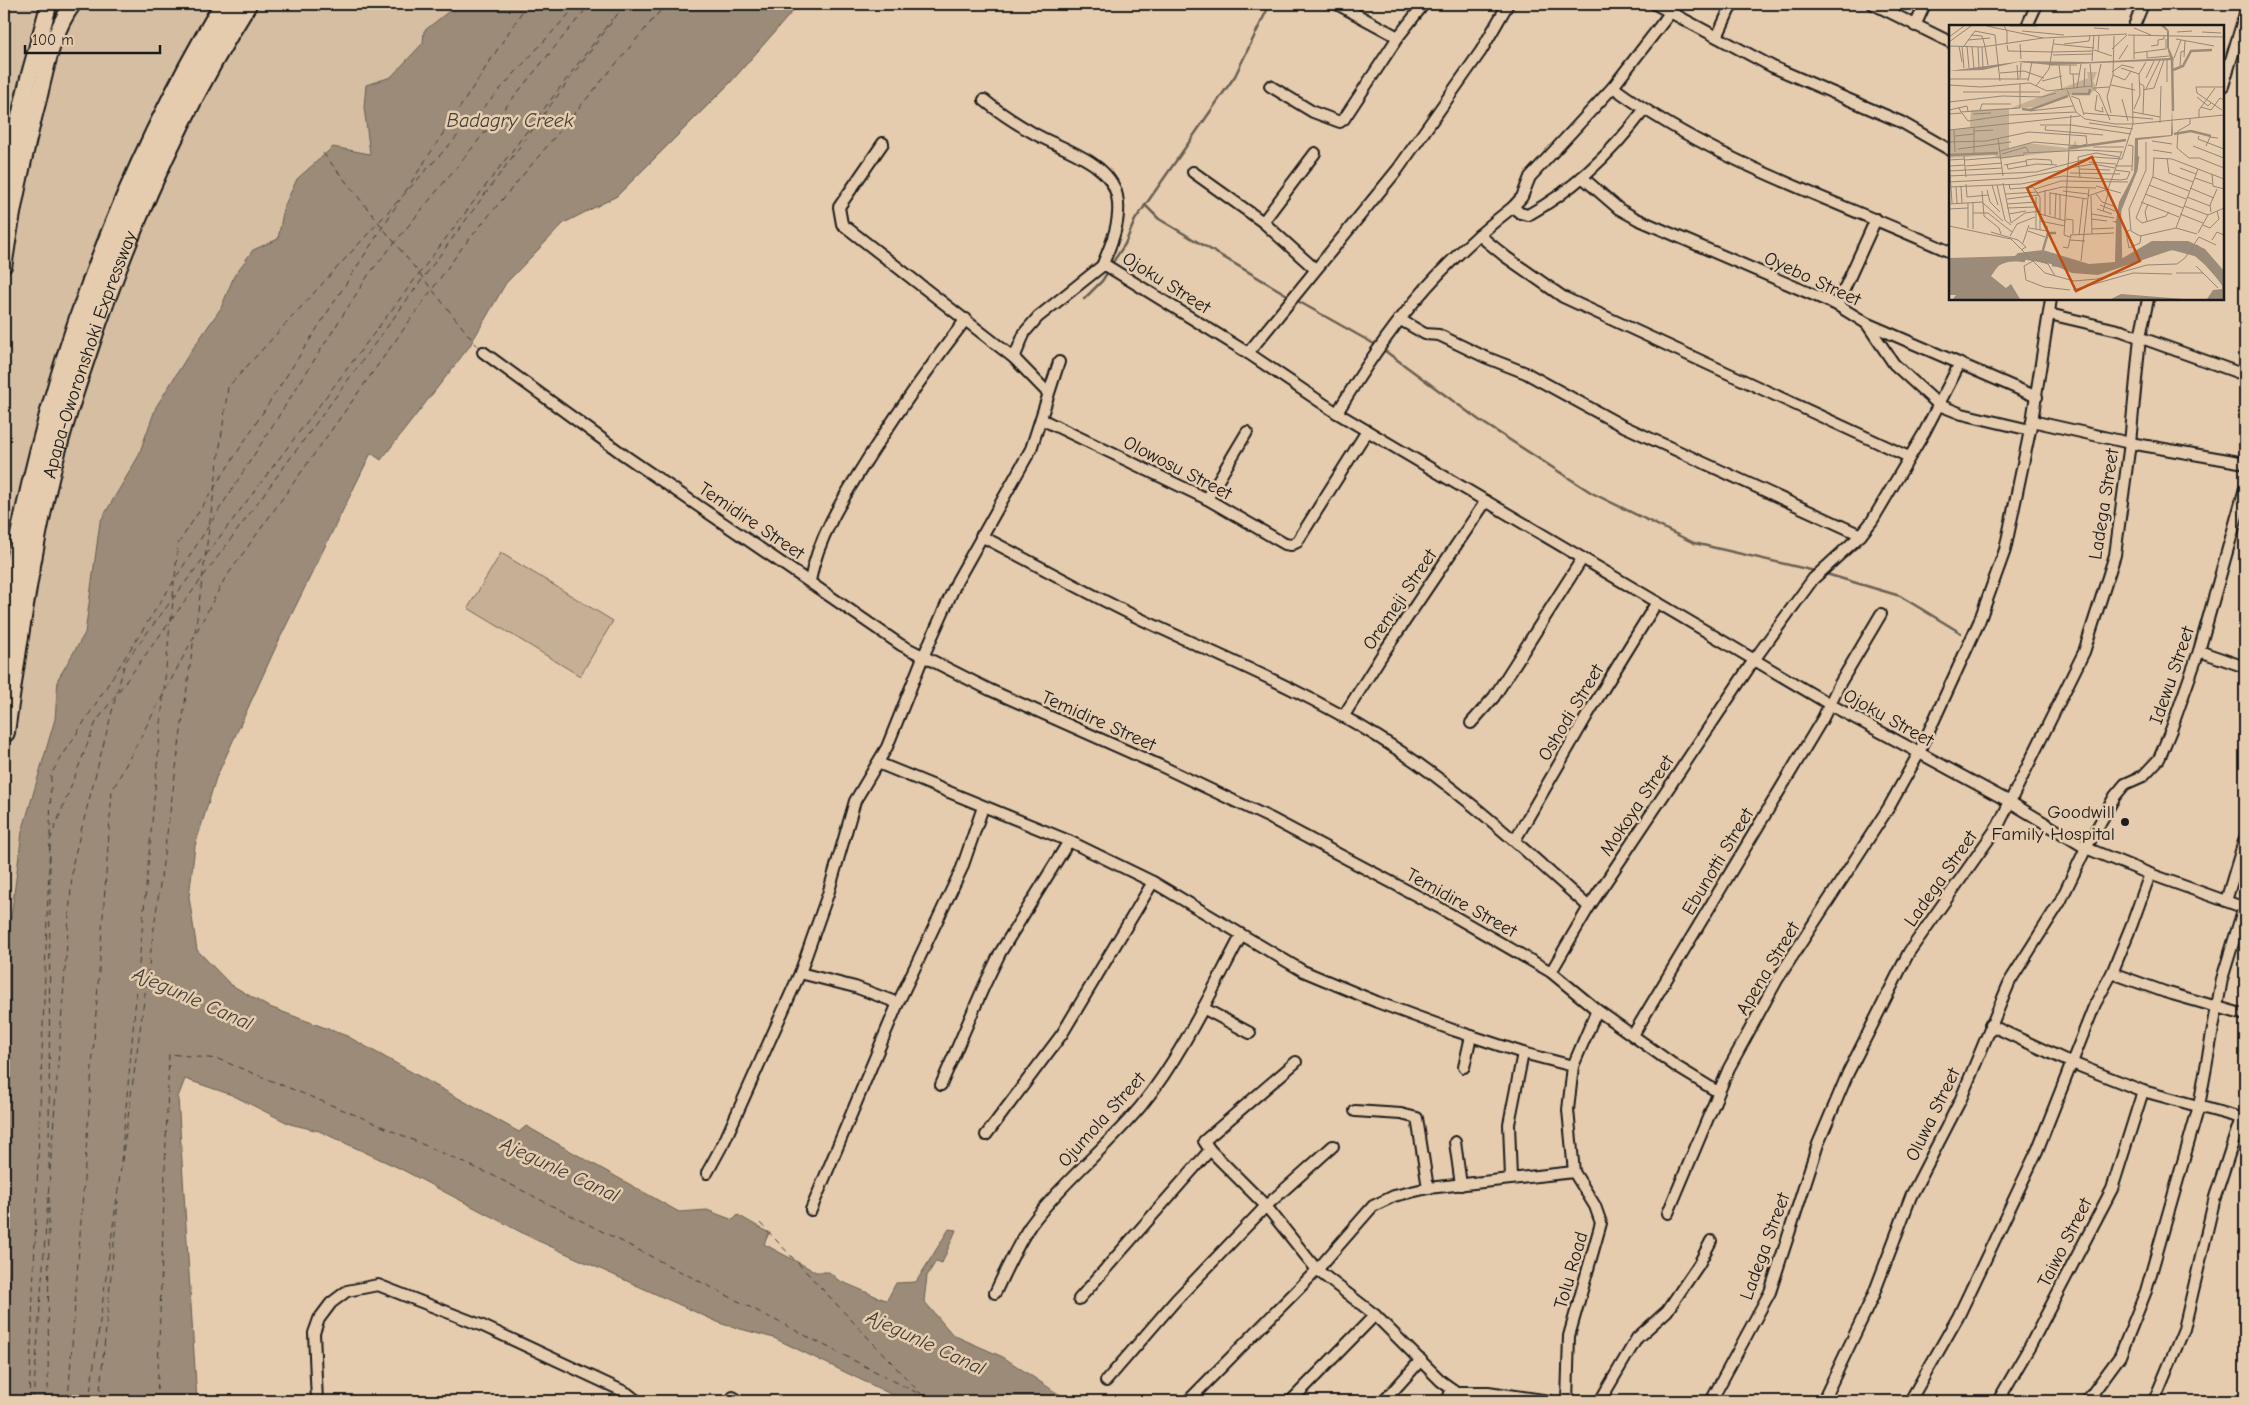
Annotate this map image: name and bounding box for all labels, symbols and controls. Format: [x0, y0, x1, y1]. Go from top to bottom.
scale bar [25, 22, 160, 54]
inset map [1949, 25, 2224, 300]
text: 100 m [32, 31, 74, 49]
water label: Badagry Creek [446, 109, 574, 132]
street label: Apapa-Oworonshoki Expressway [39, 227, 142, 481]
street label: Ojoku Street [1118, 247, 1215, 319]
street label: Oyebo Street [1761, 247, 1865, 311]
street label: Olowosu Street [1120, 431, 1236, 505]
street label: Ladega Street [2084, 446, 2124, 561]
street label: Temidire Street [694, 477, 809, 565]
street label: Oremeji Street [1358, 544, 1442, 654]
street label: Idewu Street [2145, 623, 2199, 727]
street label: Oshodi Street [1533, 660, 1609, 765]
street label: Ojoku Street [1840, 684, 1938, 752]
street label: Temidire Street [1038, 686, 1160, 756]
street label: Mokoya Street [1595, 751, 1679, 860]
place label: Goodwill Family Hospital [1991, 801, 2115, 845]
street label: Ebunotti Street [1677, 804, 1759, 919]
marker: Goodwill Family Hospital [2119, 816, 2131, 828]
street label: Ladega Street [1900, 826, 1982, 931]
street label: Temidire Street [1402, 863, 1521, 943]
street label: Apena Street [1731, 917, 1805, 1019]
water label: Ajegunle Canal [129, 961, 257, 1035]
street label: Oluwa Street [1901, 1064, 1965, 1165]
street label: Ojumola Street [1053, 1067, 1150, 1172]
water label: Ajegunle Canal [496, 1131, 623, 1207]
street label: Ladega Street [1735, 1189, 1795, 1303]
street label: Taiwo Street [2033, 1194, 2097, 1291]
street label: Tolu Road [1549, 1229, 1592, 1311]
water label: Ajegunle Canal [862, 1304, 989, 1380]

